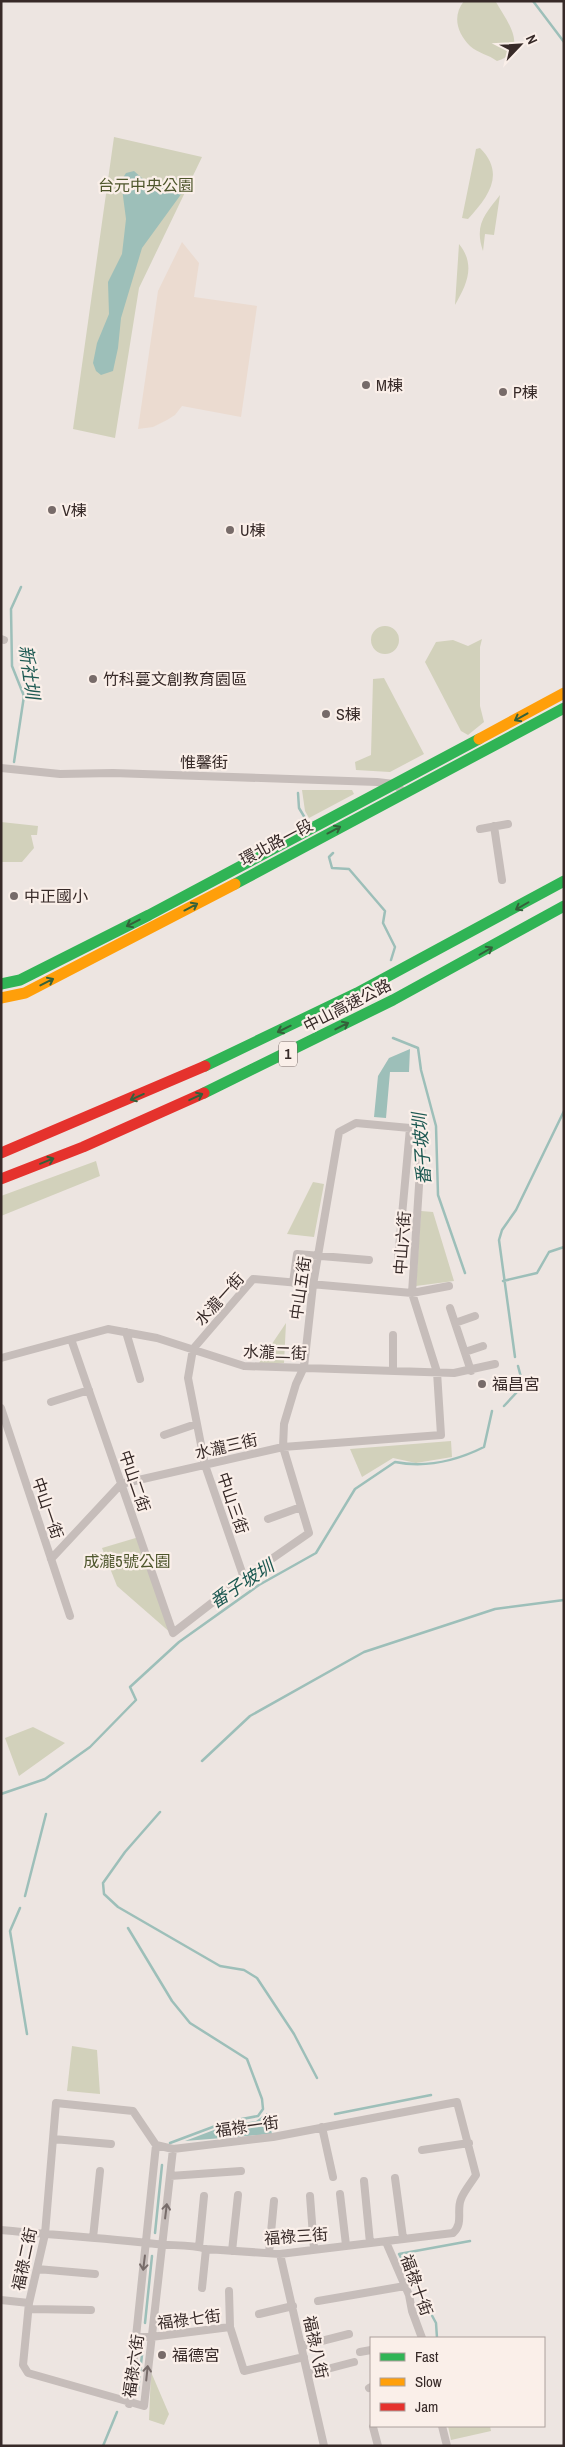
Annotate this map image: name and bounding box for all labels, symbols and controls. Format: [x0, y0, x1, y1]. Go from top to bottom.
north arrow [495, 20, 545, 70]
text: N [522, 32, 542, 47]
park label: 台元中央公園 [98, 174, 194, 196]
place label: M棟 [376, 374, 403, 396]
marker: M棟 [360, 379, 372, 391]
place label: P棟 [513, 381, 538, 403]
marker: P棟 [497, 386, 509, 398]
place label: V棟 [62, 499, 87, 521]
marker: V棟 [46, 504, 58, 516]
place label: U棟 [240, 519, 265, 541]
marker: U棟 [224, 524, 236, 536]
water label: 新社圳 [13, 643, 46, 703]
place label: 竹科蔓文創教育園區 [103, 668, 247, 690]
marker: 竹科蔓文創教育園區 [87, 673, 99, 685]
place label: S棟 [336, 703, 361, 725]
marker: S棟 [320, 708, 332, 720]
one-way arrow [514, 713, 529, 722]
street label: 惟馨街 [180, 751, 228, 773]
street label: 環北路一段 [236, 814, 316, 870]
one-way arrow [326, 825, 341, 835]
place label: 中正國小 [24, 885, 88, 907]
marker: 中正國小 [8, 890, 20, 902]
one-way arrow [515, 901, 529, 911]
one-way arrow [183, 902, 198, 911]
one-way arrow [125, 918, 140, 928]
one-way arrow [479, 945, 493, 955]
street label: 中山高速公路 [299, 973, 395, 1037]
one-way arrow [39, 977, 54, 987]
one-way arrow [334, 1021, 349, 1030]
one-way arrow [277, 1025, 292, 1034]
road number: 1 [279, 1042, 297, 1066]
one-way arrow [188, 1092, 203, 1101]
one-way arrow [130, 1093, 145, 1103]
water label: 番子坡圳 [406, 1109, 436, 1186]
one-way arrow [39, 1155, 54, 1164]
street label: 中山六街 [389, 1210, 415, 1276]
street label: 中山五街 [285, 1255, 315, 1321]
street label: 水瀧一街 [189, 1268, 249, 1330]
street label: 水瀧二街 [243, 1340, 307, 1364]
place label: 福昌宮 [492, 1373, 540, 1395]
marker: 福昌宮 [476, 1378, 488, 1390]
street label: 水瀧三街 [192, 1428, 260, 1464]
street label: 中山二街 [114, 1447, 156, 1515]
street label: 中山三街 [212, 1469, 254, 1537]
street label: 中山一街 [27, 1474, 69, 1542]
park label: 成瀧5號公園 [83, 1550, 171, 1572]
water label: 番子坡圳 [205, 1552, 281, 1614]
street label: 福祿一街 [214, 2111, 280, 2141]
one-way arrow [161, 2204, 171, 2220]
street label: 福祿三街 [263, 2223, 329, 2249]
street label: 福祿二街 [7, 2225, 41, 2293]
street label: 福祿十街 [396, 2251, 438, 2319]
one-way arrow [139, 2254, 149, 2270]
street label: 福祿七街 [156, 2304, 222, 2334]
street label: 福祿八街 [299, 2313, 333, 2381]
street label: 福祿六街 [118, 2333, 148, 2399]
legend [370, 2337, 545, 2427]
place label: 福德宮 [172, 2344, 220, 2366]
text: Fast [415, 2346, 439, 2367]
marker: 福德宮 [156, 2349, 168, 2361]
one-way arrow [142, 2365, 152, 2381]
text: Slow [415, 2371, 442, 2392]
text: Jam [415, 2396, 438, 2417]

